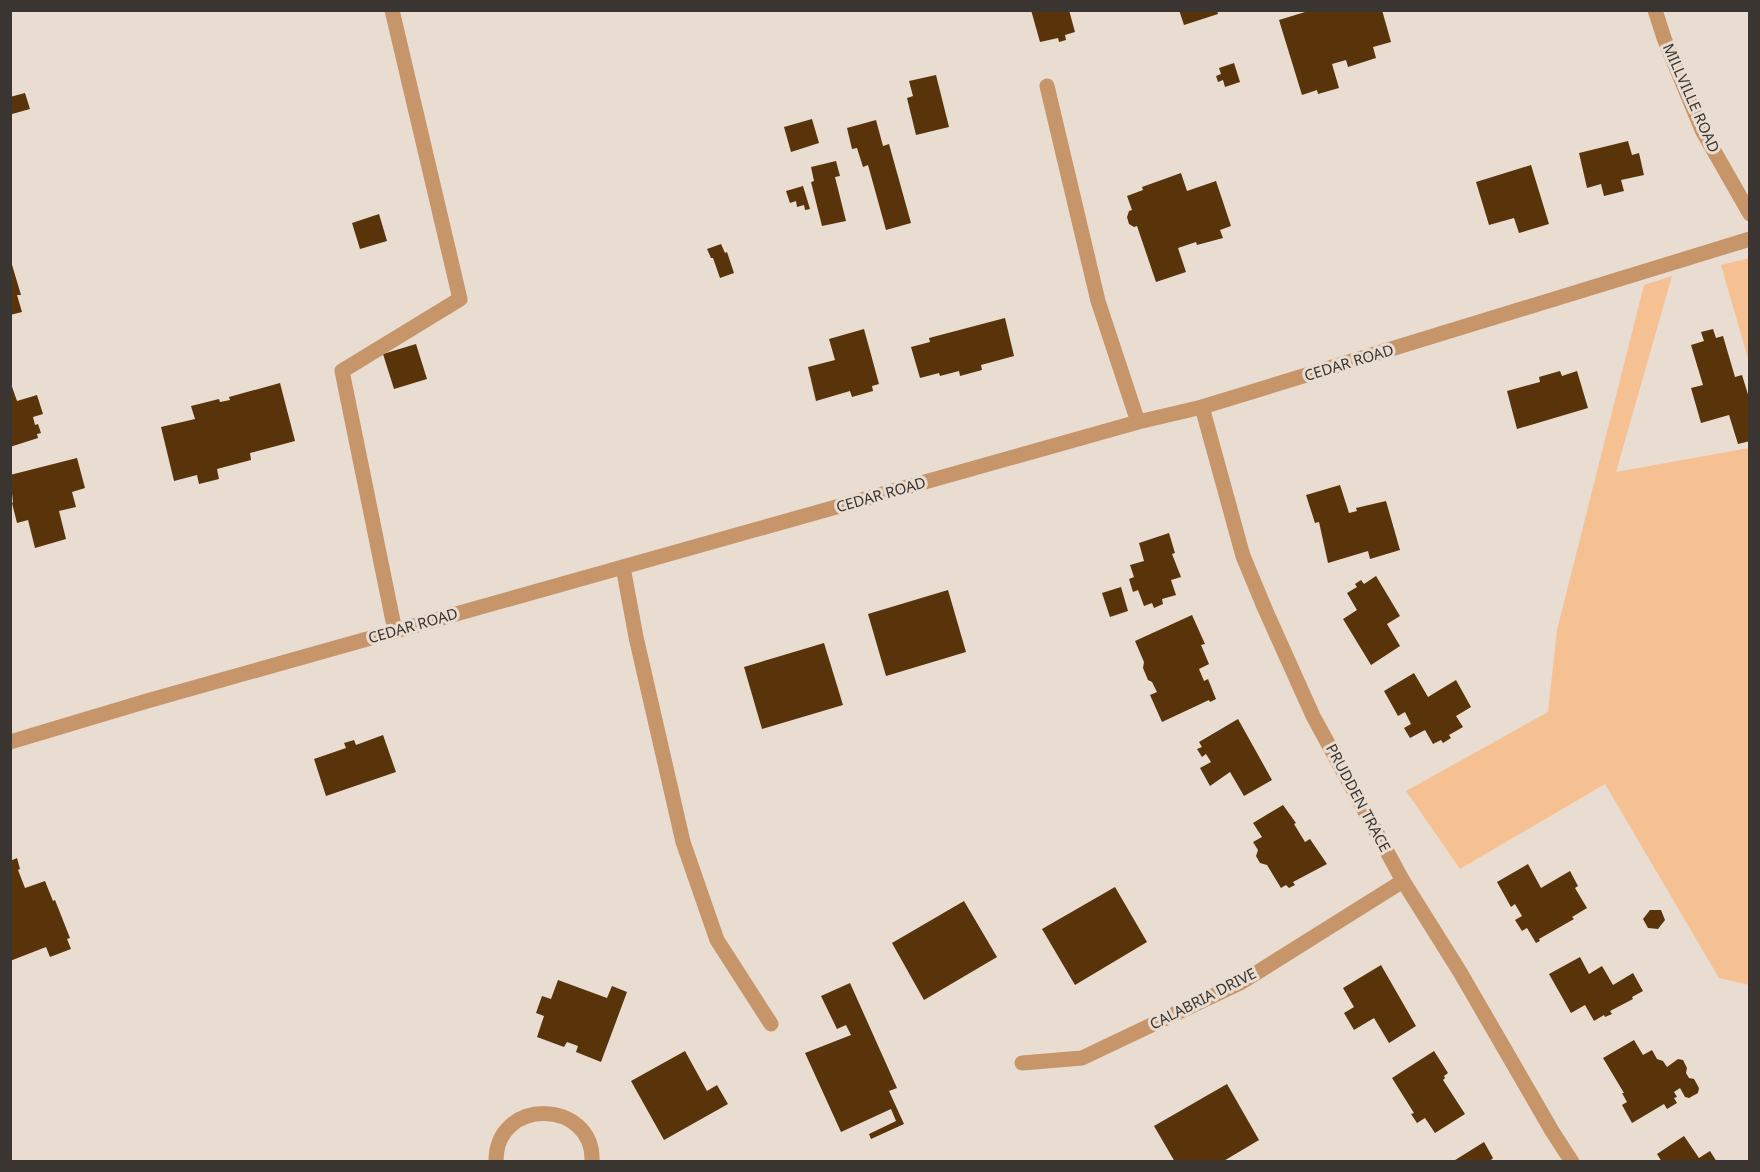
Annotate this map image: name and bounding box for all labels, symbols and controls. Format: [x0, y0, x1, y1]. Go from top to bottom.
street label: MILLVILLE ROAD [1659, 40, 1725, 155]
street label: CEDAR ROAD [1302, 339, 1396, 385]
street label: CEDAR ROAD [833, 472, 928, 516]
street label: CEDAR ROAD [365, 603, 460, 647]
street label: PRUDDEN TRACE [1322, 740, 1396, 855]
street label: CALABRIA DRIVE [1146, 963, 1259, 1034]

